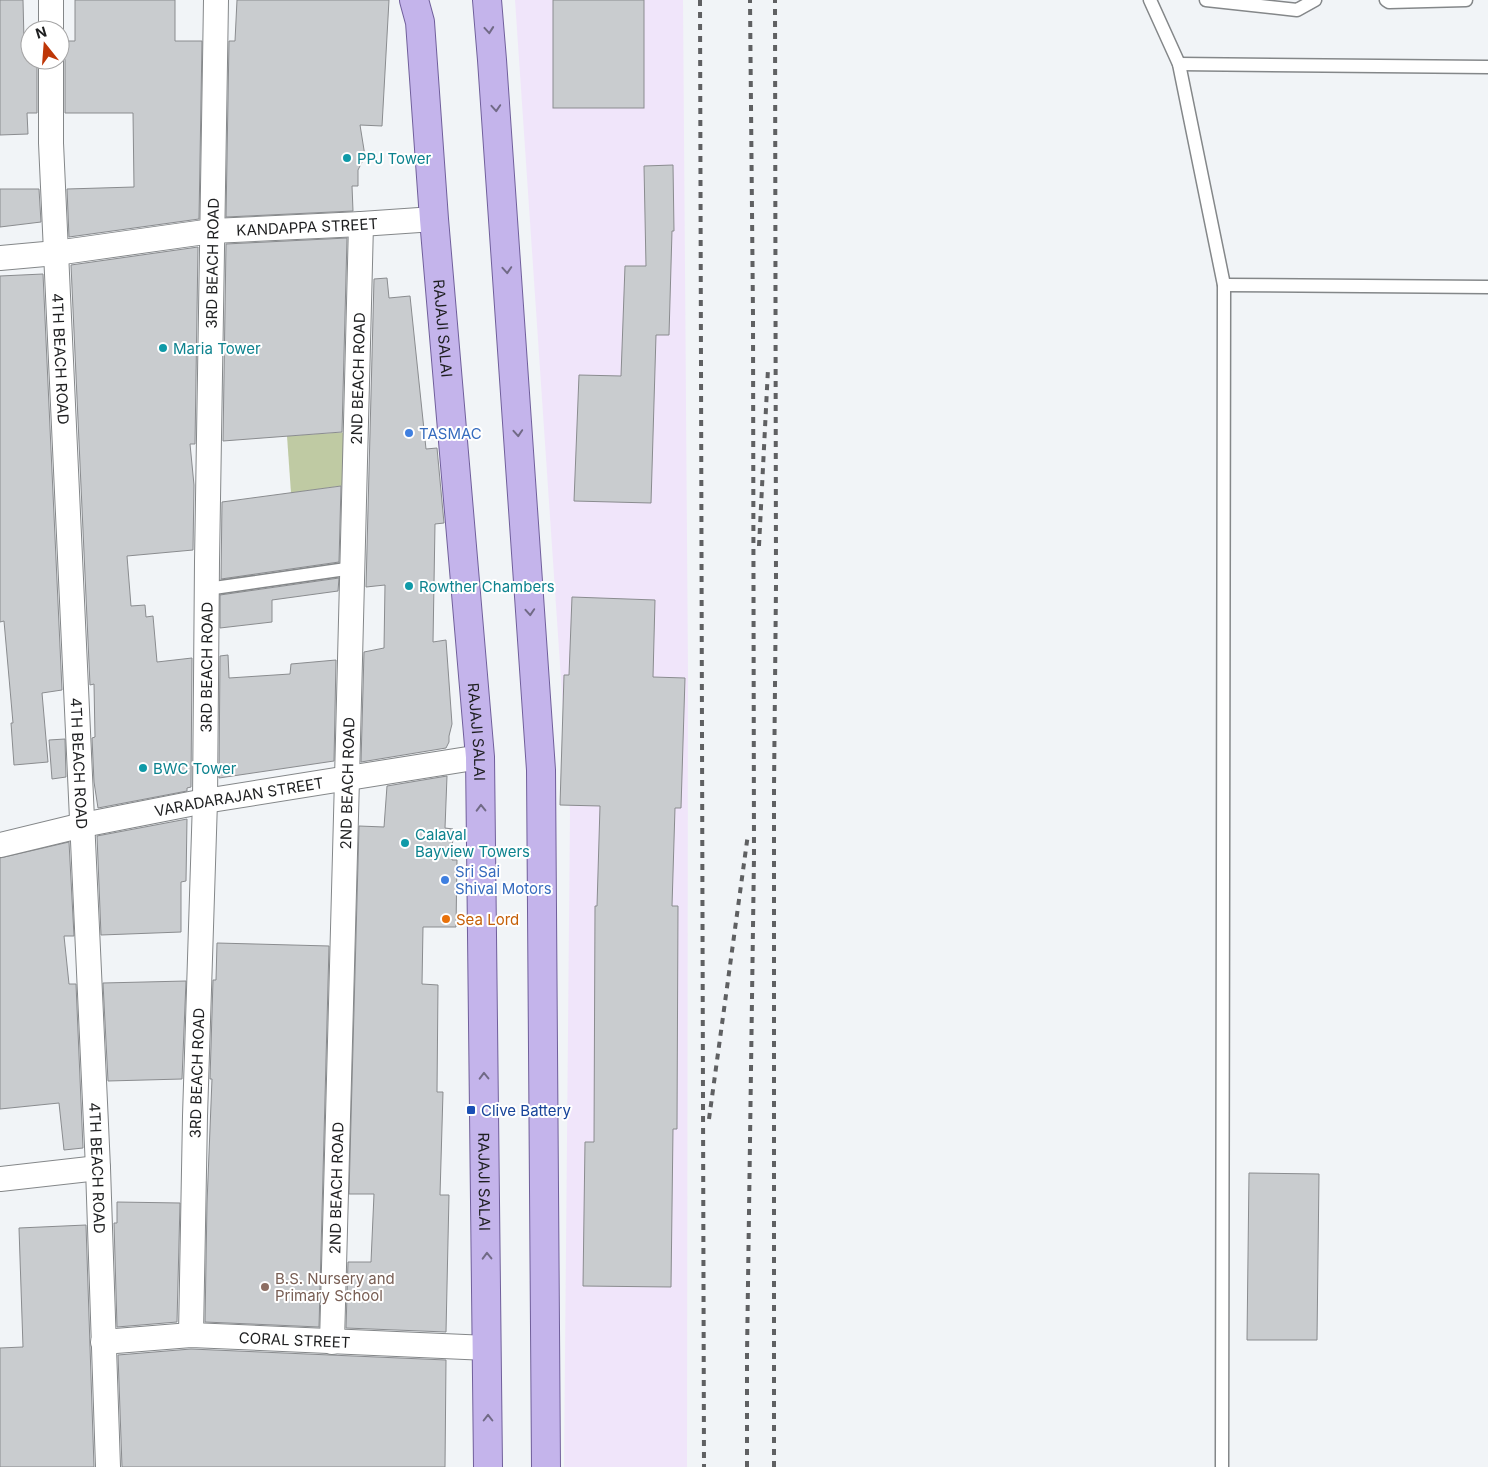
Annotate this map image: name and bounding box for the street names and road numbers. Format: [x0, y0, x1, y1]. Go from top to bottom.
street label: 3RD BEACH ROAD [201, 198, 222, 329]
street label: KANDAPPA STREET [236, 213, 379, 239]
street label: RAJAJI SALAI [430, 279, 457, 378]
street label: 4TH BEACH ROAD [48, 293, 73, 425]
street label: 2ND BEACH ROAD [346, 312, 369, 445]
street label: 3RD BEACH ROAD [196, 602, 216, 733]
street label: RAJAJI SALAI [464, 682, 490, 781]
street label: 4TH BEACH ROAD [67, 697, 92, 830]
street label: 2ND BEACH ROAD [336, 717, 358, 850]
street label: VARADARAJAN STREET [153, 773, 325, 820]
street label: 3RD BEACH ROAD [185, 1007, 208, 1139]
street label: 4TH BEACH ROAD [85, 1102, 110, 1234]
street label: 2ND BEACH ROAD [325, 1122, 347, 1254]
street label: RAJAJI SALAI [475, 1132, 495, 1231]
street label: CORAL STREET [238, 1328, 351, 1351]

